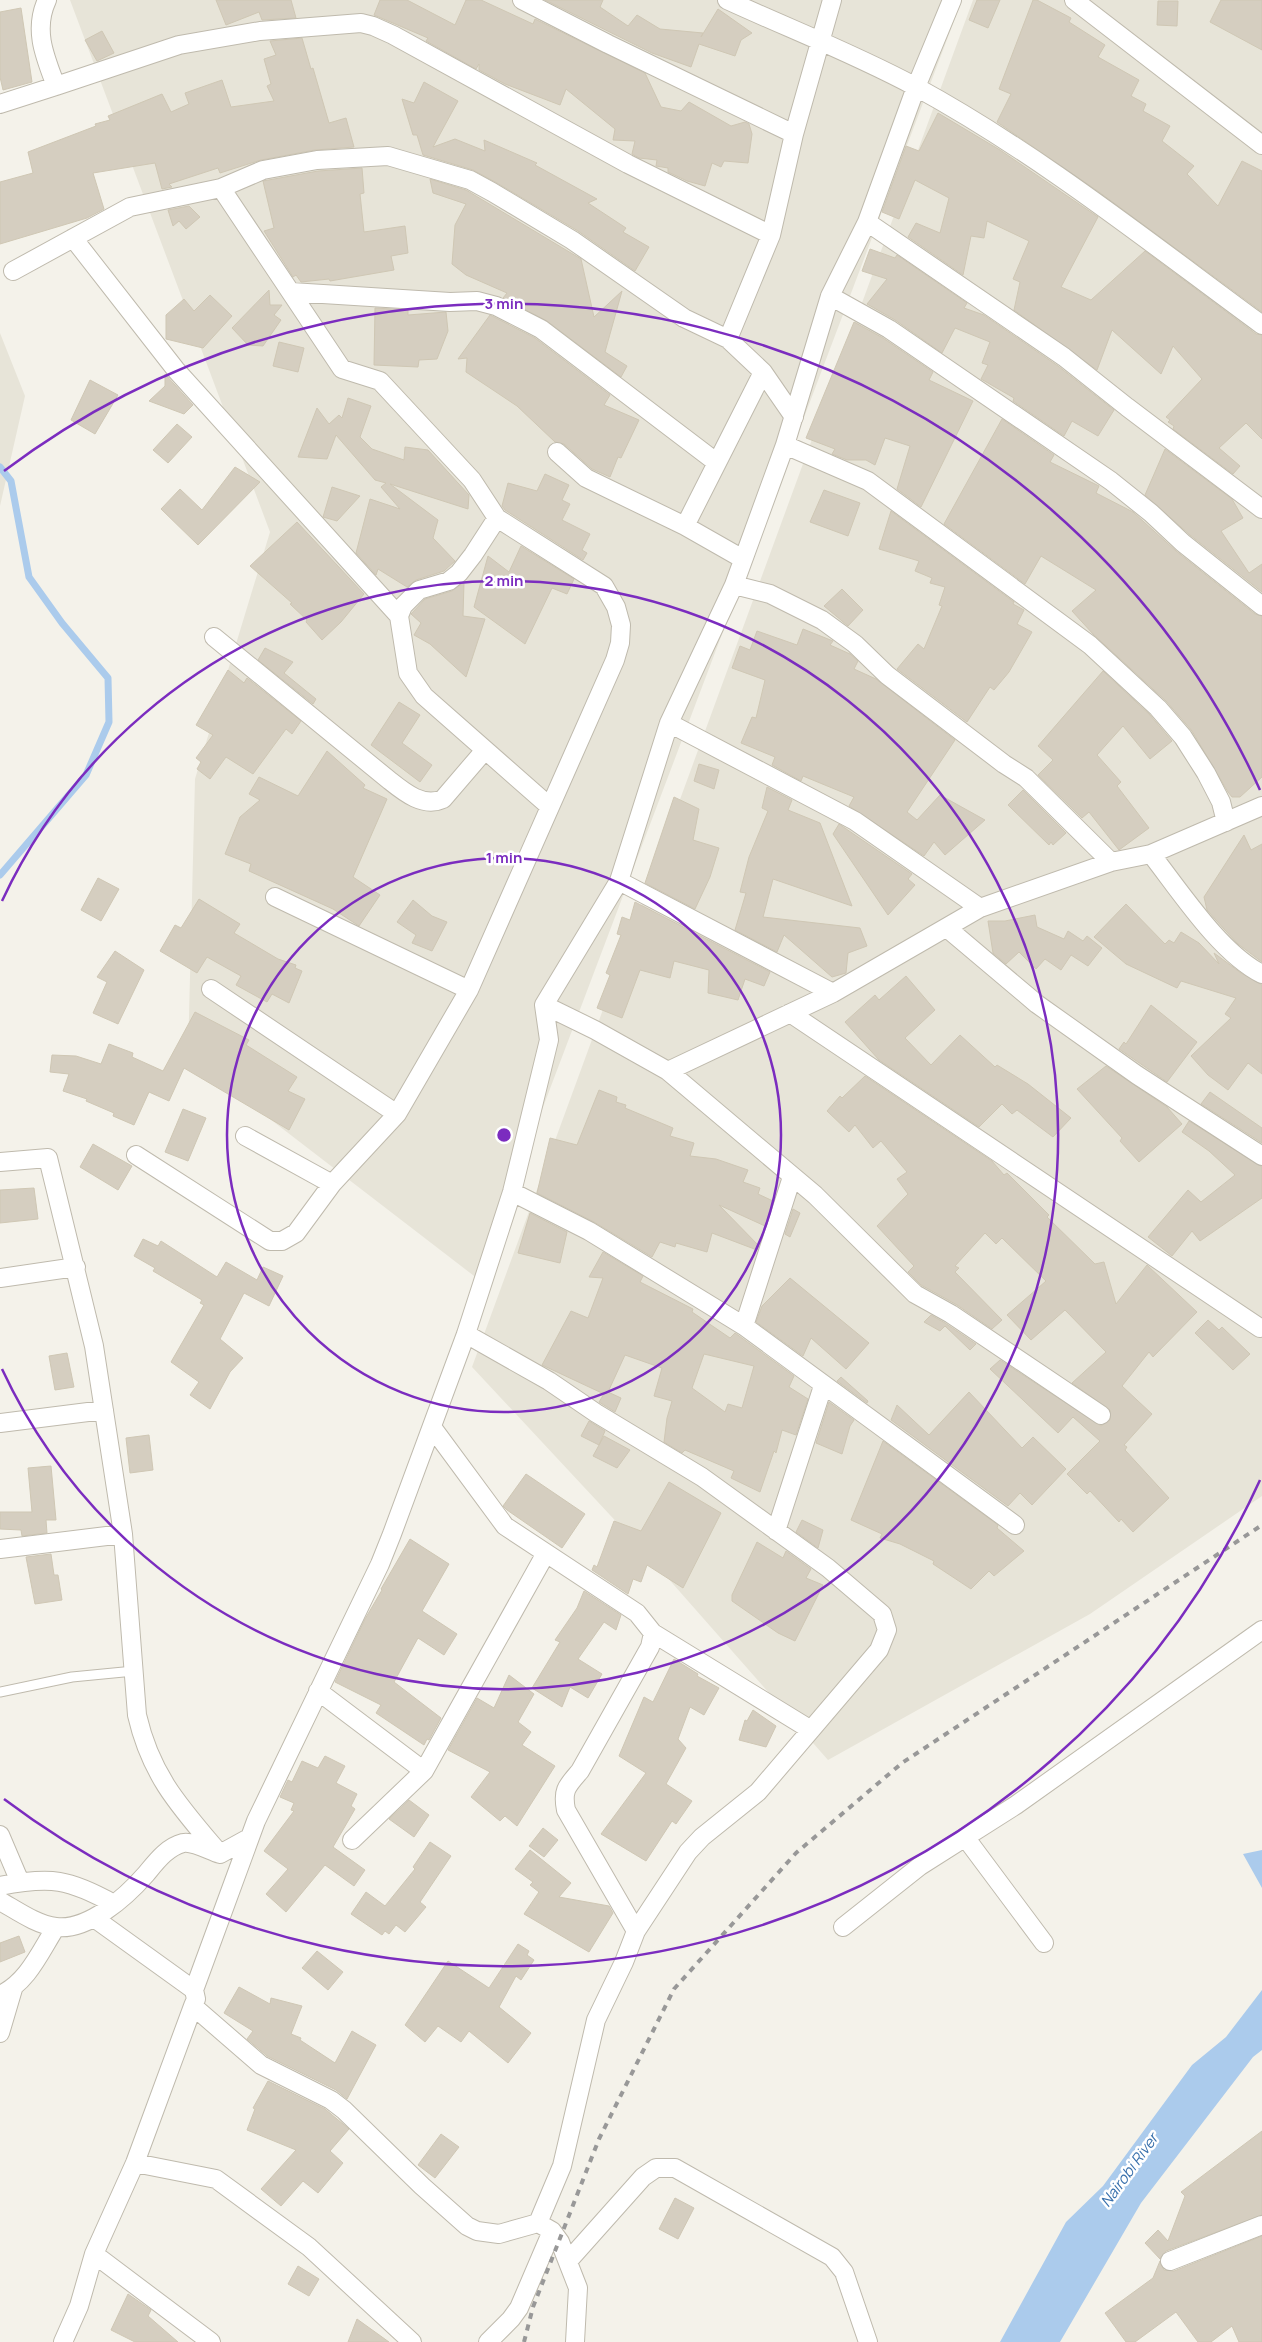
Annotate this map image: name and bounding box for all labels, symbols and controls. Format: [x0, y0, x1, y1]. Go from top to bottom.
text: 3 min [485, 293, 523, 314]
text: 2 min [484, 570, 524, 591]
text: 1 min [486, 847, 522, 868]
centre of rings [495, 1126, 513, 1144]
water label: Nairobi River [1095, 2127, 1164, 2211]

